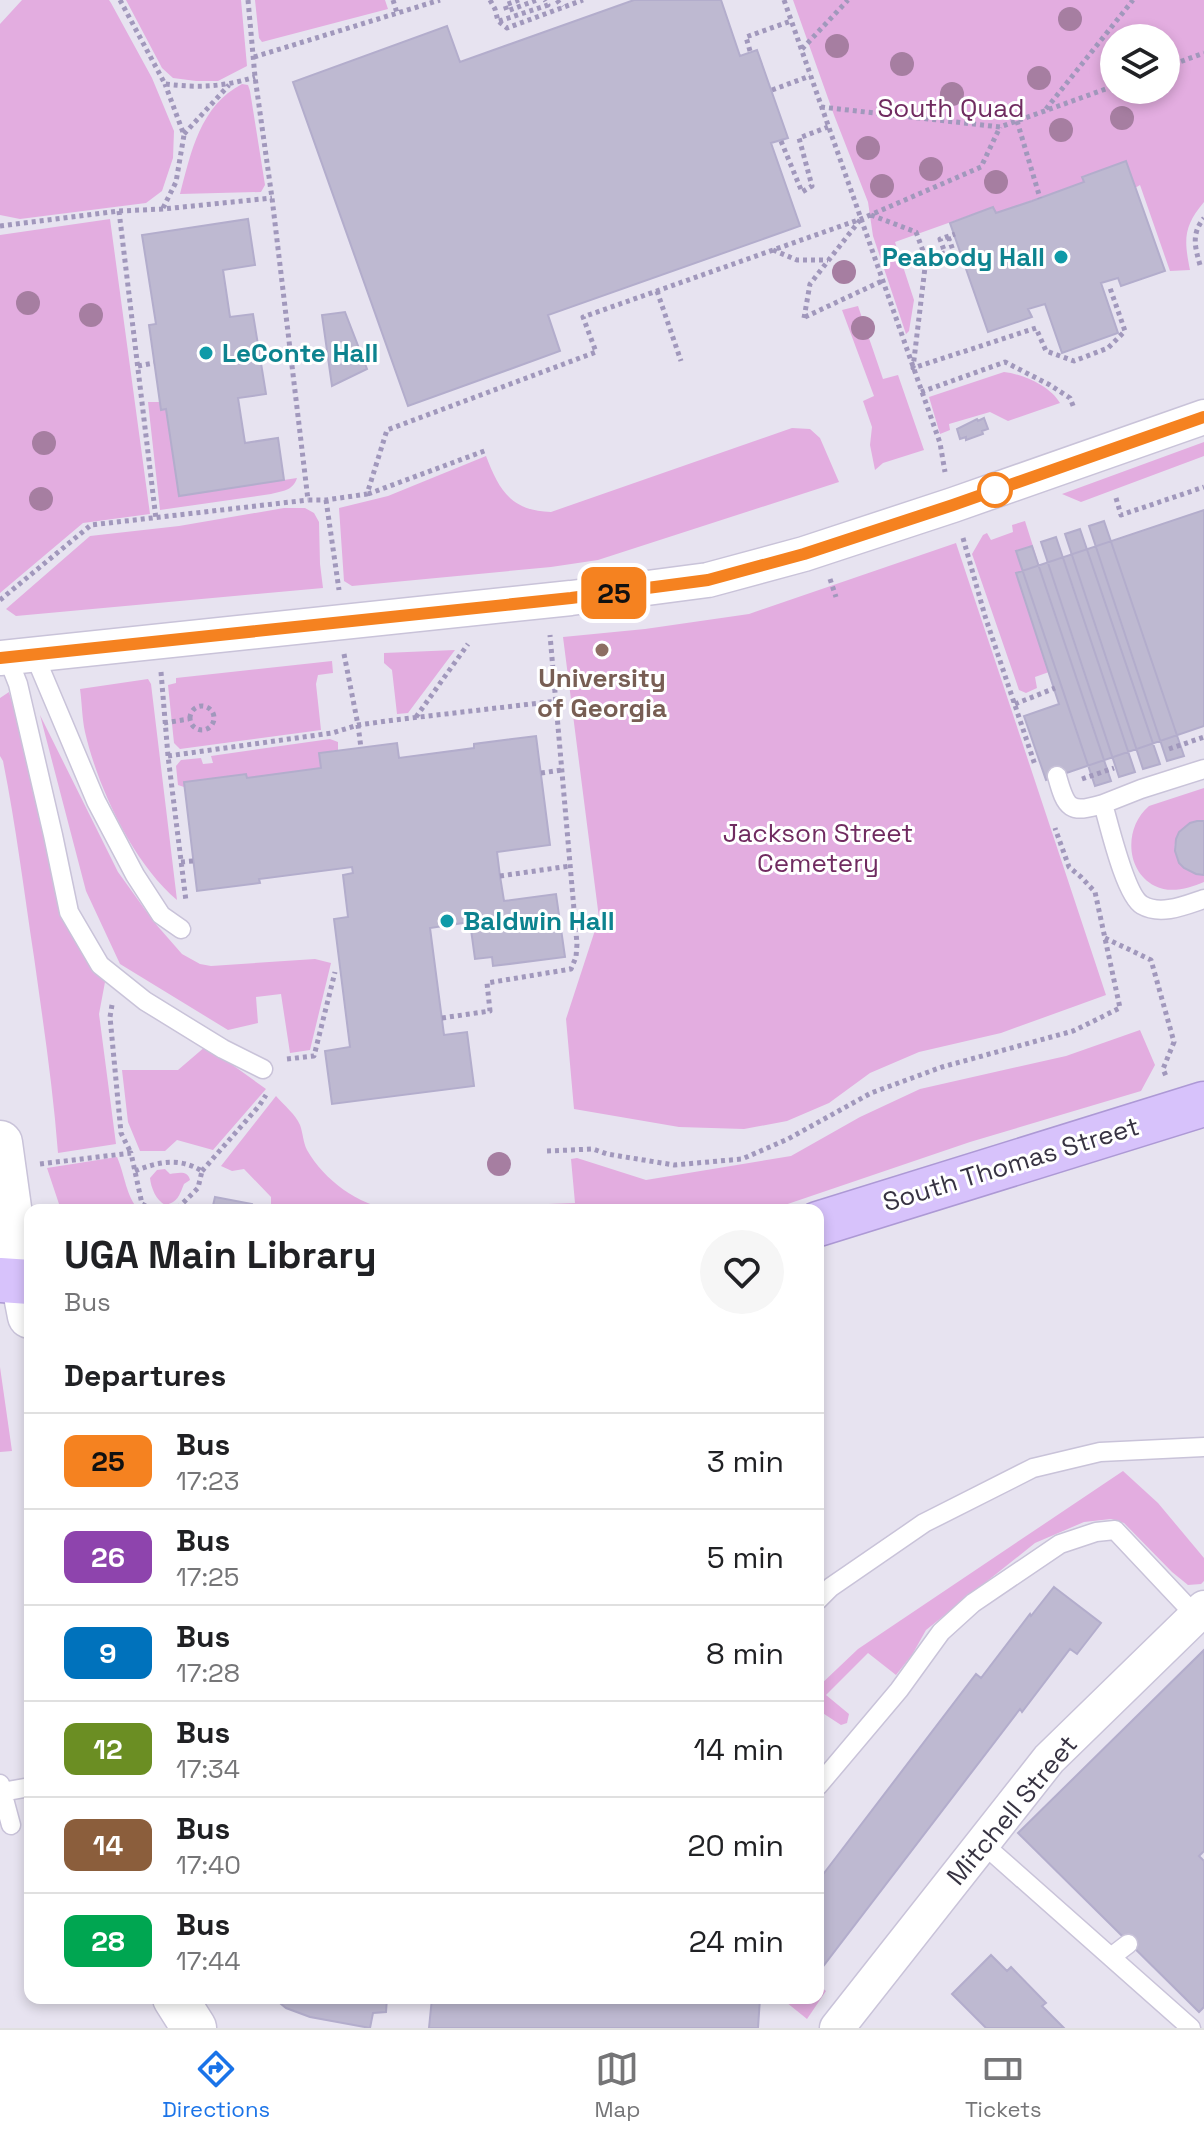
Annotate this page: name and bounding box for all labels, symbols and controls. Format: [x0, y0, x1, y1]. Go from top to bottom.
map controls [1100, 24, 1180, 104]
button: layers [1100, 24, 1180, 104]
park label: South Quad [877, 91, 1025, 125]
place label: Peabody Hall [882, 240, 1045, 274]
marker: Peabody Hall [1052, 248, 1070, 266]
place label: LeConte Hall [222, 336, 378, 370]
marker: LeConte Hall [197, 344, 215, 362]
unlabelled marker [978, 473, 1012, 507]
line badge: 25 [578, 567, 650, 619]
text: 25 [597, 575, 631, 611]
marker: University of Georgia [593, 641, 611, 659]
place label: University of Georgia [537, 661, 667, 725]
park label: Jackson Street Cemetery [723, 816, 913, 880]
place label: Baldwin Hall [463, 904, 615, 938]
marker: Baldwin Hall [438, 912, 456, 930]
street label: South Thomas Street [879, 1109, 1143, 1219]
button: heart [700, 1230, 784, 1314]
text: UGA Main Library [64, 1231, 377, 1279]
text: Bus [64, 1285, 111, 1319]
text: Departures [64, 1356, 226, 1395]
text: Bus [176, 1425, 230, 1464]
text: 3 min [707, 1442, 784, 1481]
text: 25 [91, 1443, 125, 1479]
text: 17:23 [176, 1464, 239, 1498]
text: Bus [176, 1521, 230, 1560]
text: 5 min [707, 1538, 784, 1577]
text: 26 [91, 1539, 125, 1575]
text: 17:25 [176, 1560, 239, 1594]
text: Bus [176, 1617, 230, 1656]
text: 8 min [706, 1634, 784, 1673]
text: 9 [99, 1635, 117, 1671]
text: 17:28 [176, 1656, 240, 1690]
text: Bus [176, 1713, 230, 1752]
street label: Mitchell Street [939, 1728, 1085, 1892]
text: 14 min [693, 1730, 784, 1769]
text: 12 [93, 1731, 123, 1767]
text: 17:34 [176, 1752, 240, 1786]
text: Bus [176, 1809, 230, 1848]
text: 20 min [687, 1826, 784, 1865]
text: 14 [93, 1827, 123, 1863]
text: 17:40 [176, 1848, 241, 1882]
text: Bus [176, 1905, 230, 1944]
text: 24 min [689, 1922, 784, 1961]
text: 28 [91, 1923, 125, 1959]
text: 17:44 [176, 1944, 241, 1978]
tab: Directions [162, 2047, 270, 2123]
tab: Map [595, 2047, 640, 2123]
tab: Tickets [965, 2047, 1042, 2123]

